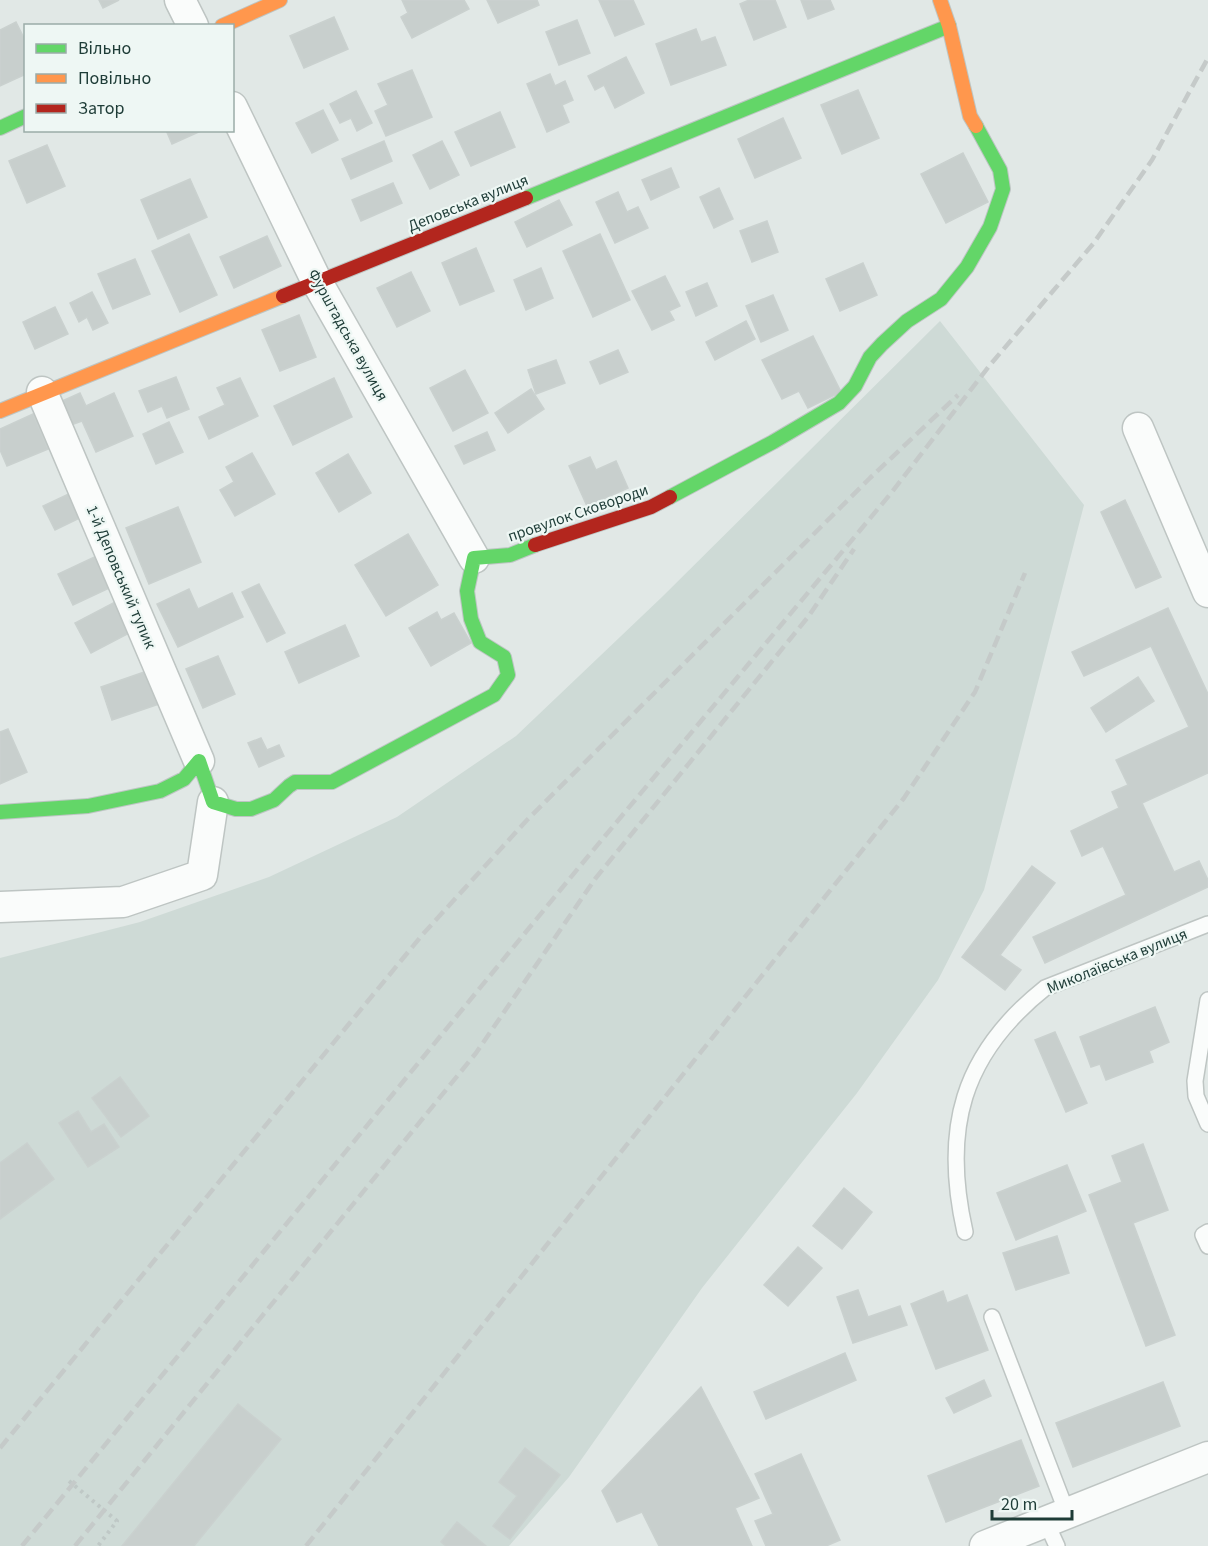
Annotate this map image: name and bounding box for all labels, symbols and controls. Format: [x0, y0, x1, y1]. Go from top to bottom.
legend [24, 24, 234, 132]
text: Вільно [78, 36, 131, 61]
text: Повільно [78, 66, 151, 91]
text: Затор [78, 96, 125, 121]
street label: Деповська вулиця [404, 169, 532, 237]
street label: Фурштадська вулиця [303, 265, 393, 405]
street label: провулок Сковороди [505, 479, 651, 547]
street label: 1-й Деповський тупик [81, 502, 161, 652]
street label: Миколаївська вулиця [1043, 923, 1191, 999]
scale bar [992, 1483, 1072, 1521]
text: 20 m [1001, 1492, 1037, 1517]

